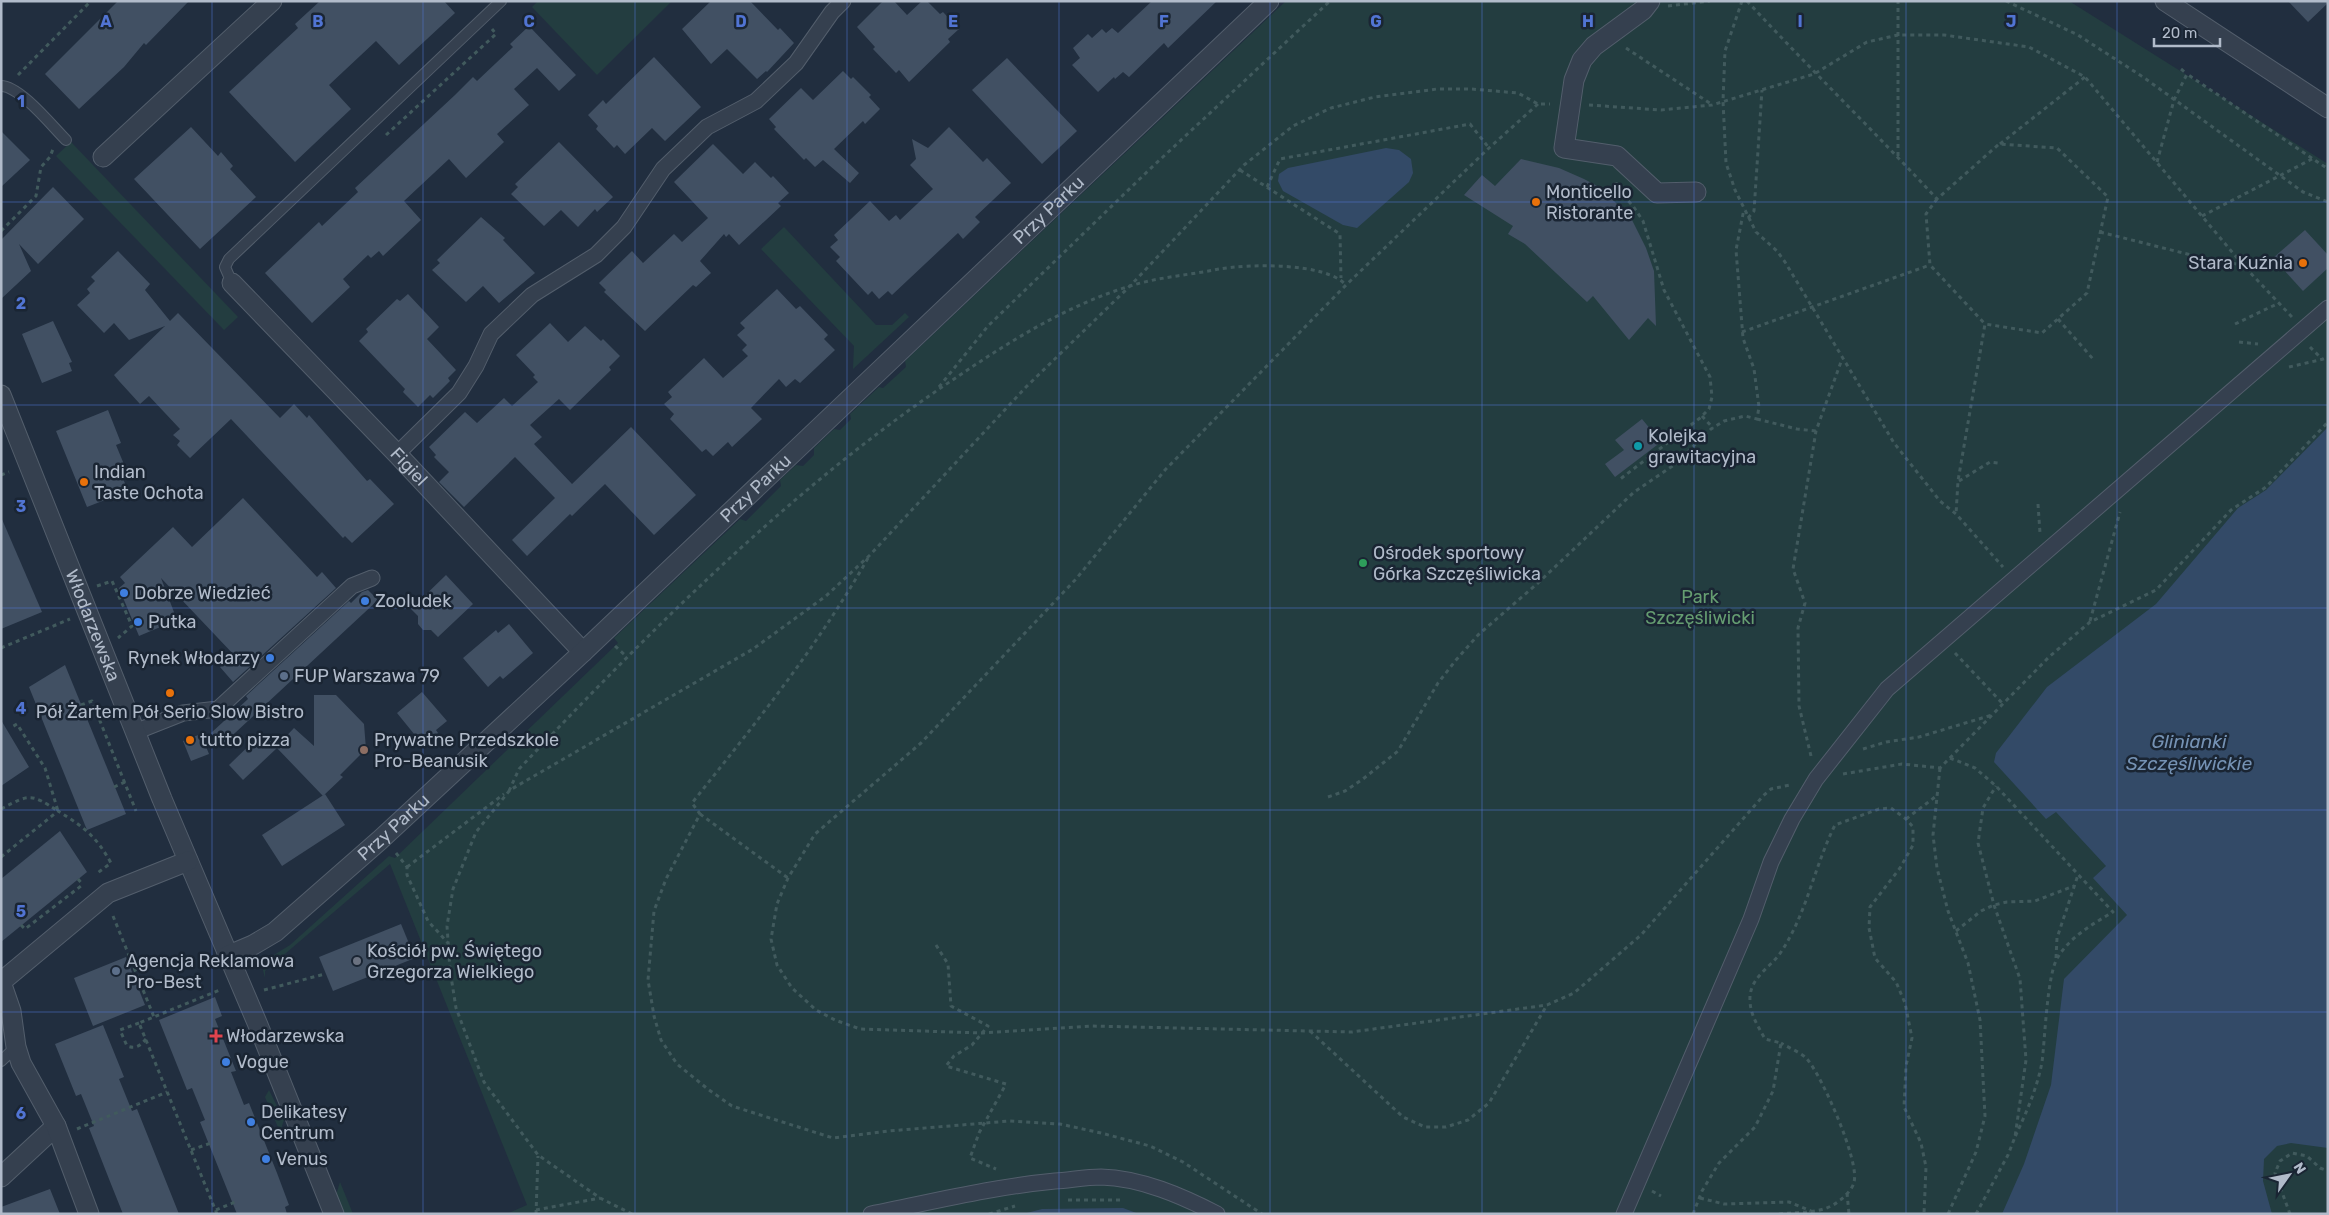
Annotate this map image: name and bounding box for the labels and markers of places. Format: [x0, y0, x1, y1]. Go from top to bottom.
place label: Monticello Ristorante [1546, 181, 1633, 224]
marker: Monticello Ristorante [1530, 196, 1542, 208]
place label: Stara Kuźnia [2188, 252, 2293, 274]
marker: Stara Kuźnia [2297, 257, 2309, 269]
place label: Kolejka grawitacyjna [1648, 425, 1756, 468]
marker: Kolejka grawitacyjna [1632, 440, 1644, 452]
place label: Indian Taste Ochota [94, 461, 204, 504]
marker: Indian Taste Ochota [78, 476, 90, 488]
place label: Ośrodek sportowy Górka Szczęśliwicka [1373, 542, 1541, 585]
marker: Ośrodek sportowy Górka Szczęśliwicka [1357, 557, 1369, 569]
place label: Dobrze Wiedzieć [134, 582, 271, 604]
marker: Dobrze Wiedzieć [118, 587, 130, 599]
place label: Zooludek [375, 590, 452, 612]
marker: Zooludek [359, 595, 371, 607]
place label: Putka [148, 611, 196, 633]
marker: Putka [132, 616, 144, 628]
place label: Rynek Włodarzy [128, 647, 260, 669]
marker: Rynek Włodarzy [264, 652, 276, 664]
place label: FUP Warszawa 79 [294, 665, 440, 687]
marker: FUP Warszawa 79 [278, 670, 290, 682]
marker: Pół Żartem Pół Serio Slow Bistro [164, 687, 176, 699]
place label: Pół Żartem Pół Serio Slow Bistro [36, 701, 304, 723]
place label: tutto pizza [200, 729, 290, 751]
place label: Prywatne Przedszkole Pro-Beanusik [374, 729, 559, 772]
marker: tutto pizza [184, 734, 196, 746]
marker: Prywatne Przedszkole Pro-Beanusik [358, 744, 370, 756]
place label: Kościół pw. Świętego Grzegorza Wielkiego [367, 940, 542, 983]
place label: Agencja Reklamowa Pro-Best [126, 950, 294, 993]
marker: Kościół pw. Świętego Grzegorza Wielkiego [351, 955, 363, 967]
marker: Agencja Reklamowa Pro-Best [110, 965, 122, 977]
place label: Włodarzewska [226, 1025, 345, 1047]
marker: Włodarzewska [210, 1030, 222, 1042]
place label: Vogue [236, 1051, 289, 1073]
marker: Vogue [220, 1056, 232, 1068]
place label: Delikatesy Centrum [261, 1101, 347, 1144]
marker: Delikatesy Centrum [245, 1116, 257, 1128]
place label: Venus [276, 1148, 328, 1170]
marker: Venus [260, 1153, 272, 1165]

